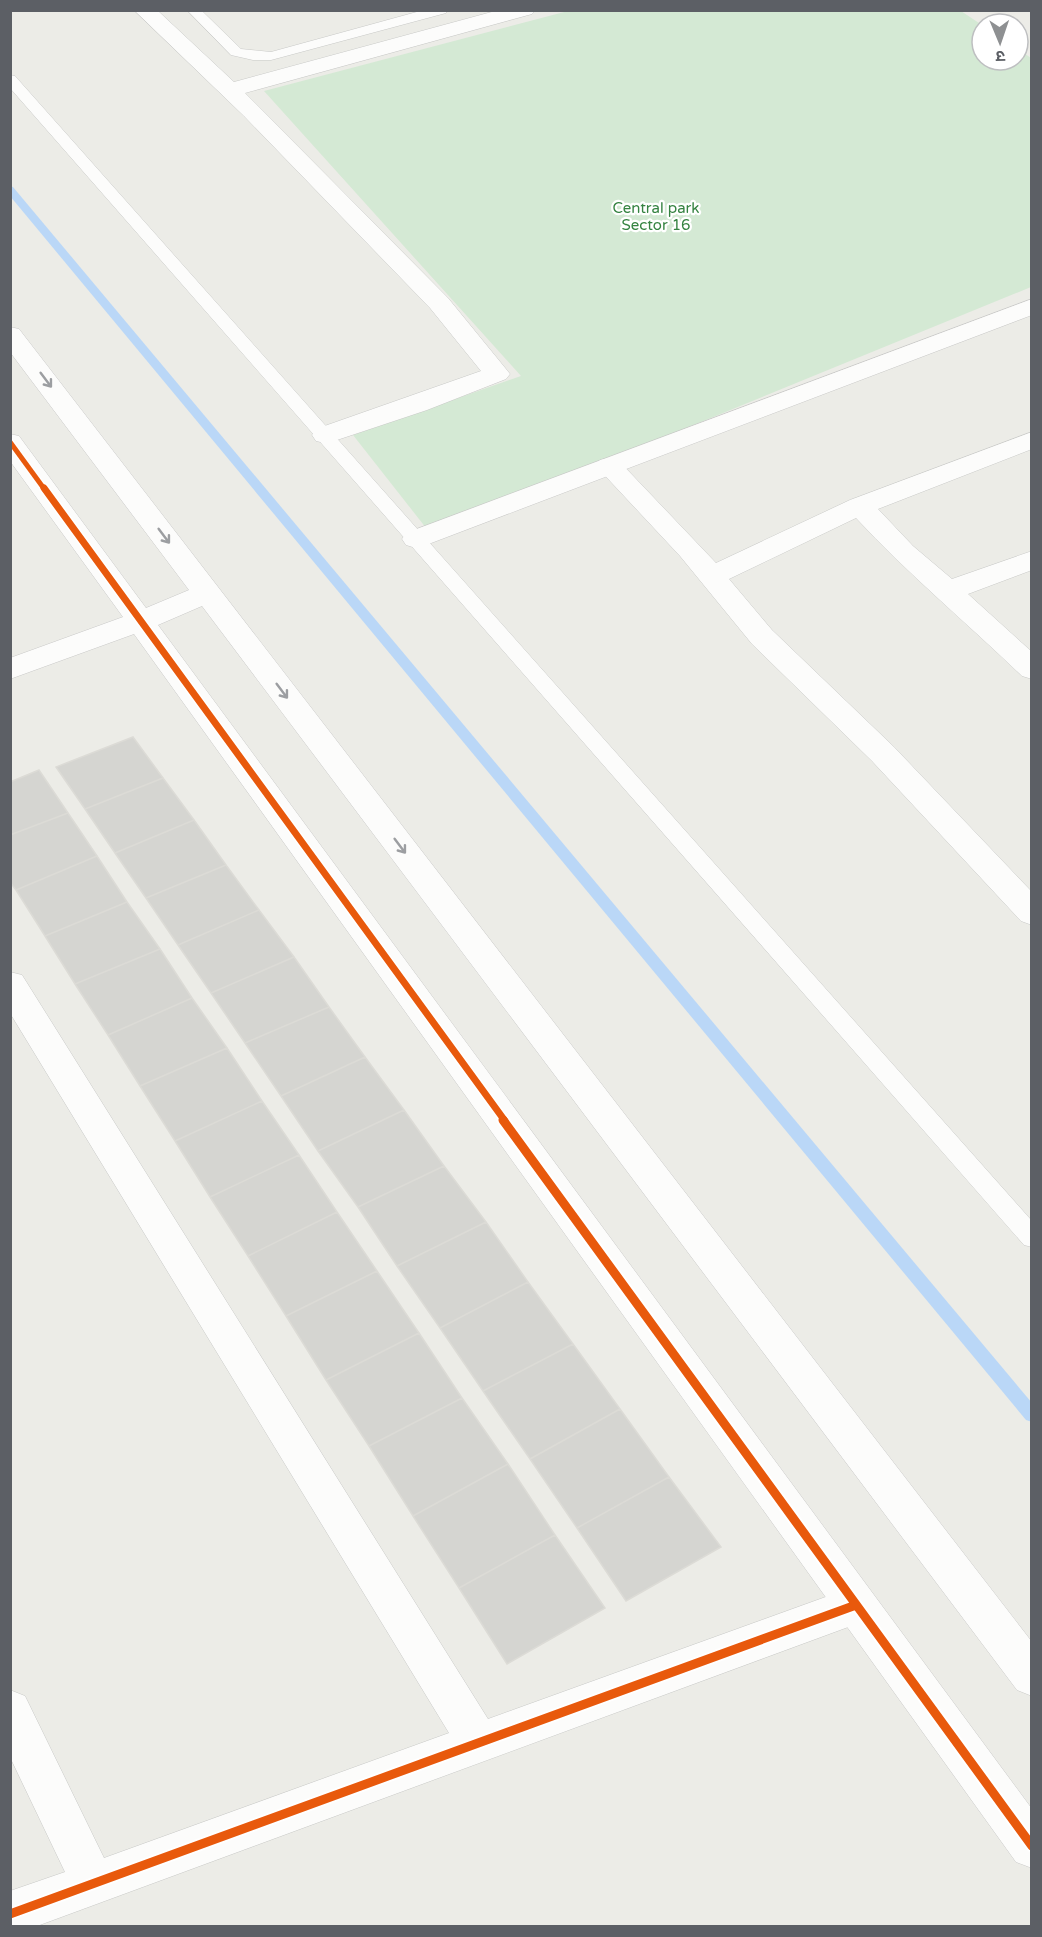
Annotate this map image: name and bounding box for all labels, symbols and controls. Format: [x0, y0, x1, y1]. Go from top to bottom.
north arrow [970, 12, 1030, 72]
text: उ [995, 46, 1006, 66]
park label: Central park Sector 16 [613, 199, 700, 234]
one-way arrow [40, 372, 52, 388]
one-way arrow [158, 527, 170, 543]
one-way arrow [276, 682, 288, 698]
one-way arrow [393, 838, 406, 854]

